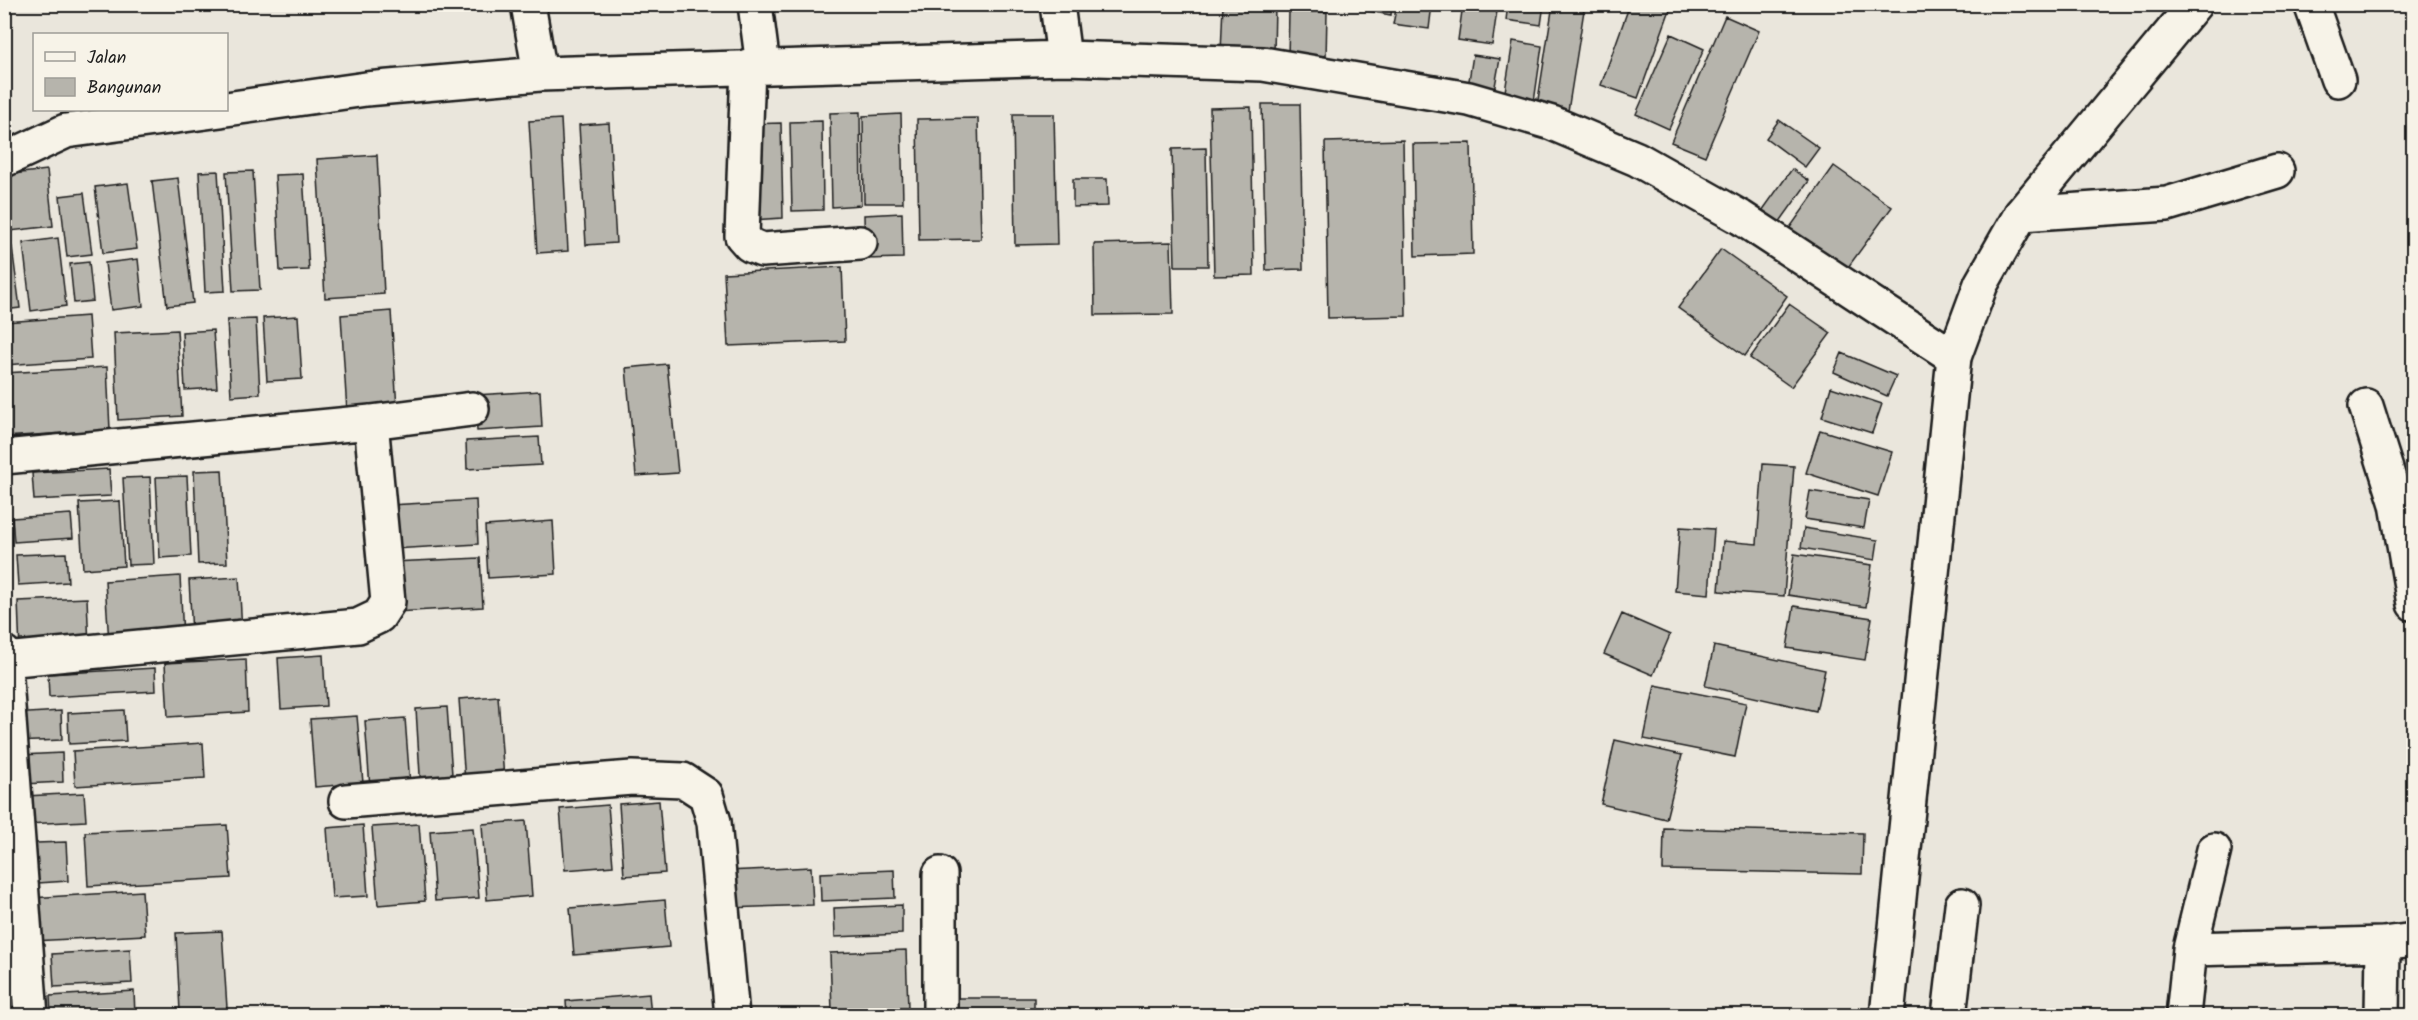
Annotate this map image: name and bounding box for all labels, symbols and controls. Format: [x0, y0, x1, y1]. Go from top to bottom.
legend [33, 33, 228, 111]
text: Jalan [87, 44, 126, 73]
text: Bangunan [87, 74, 161, 103]

